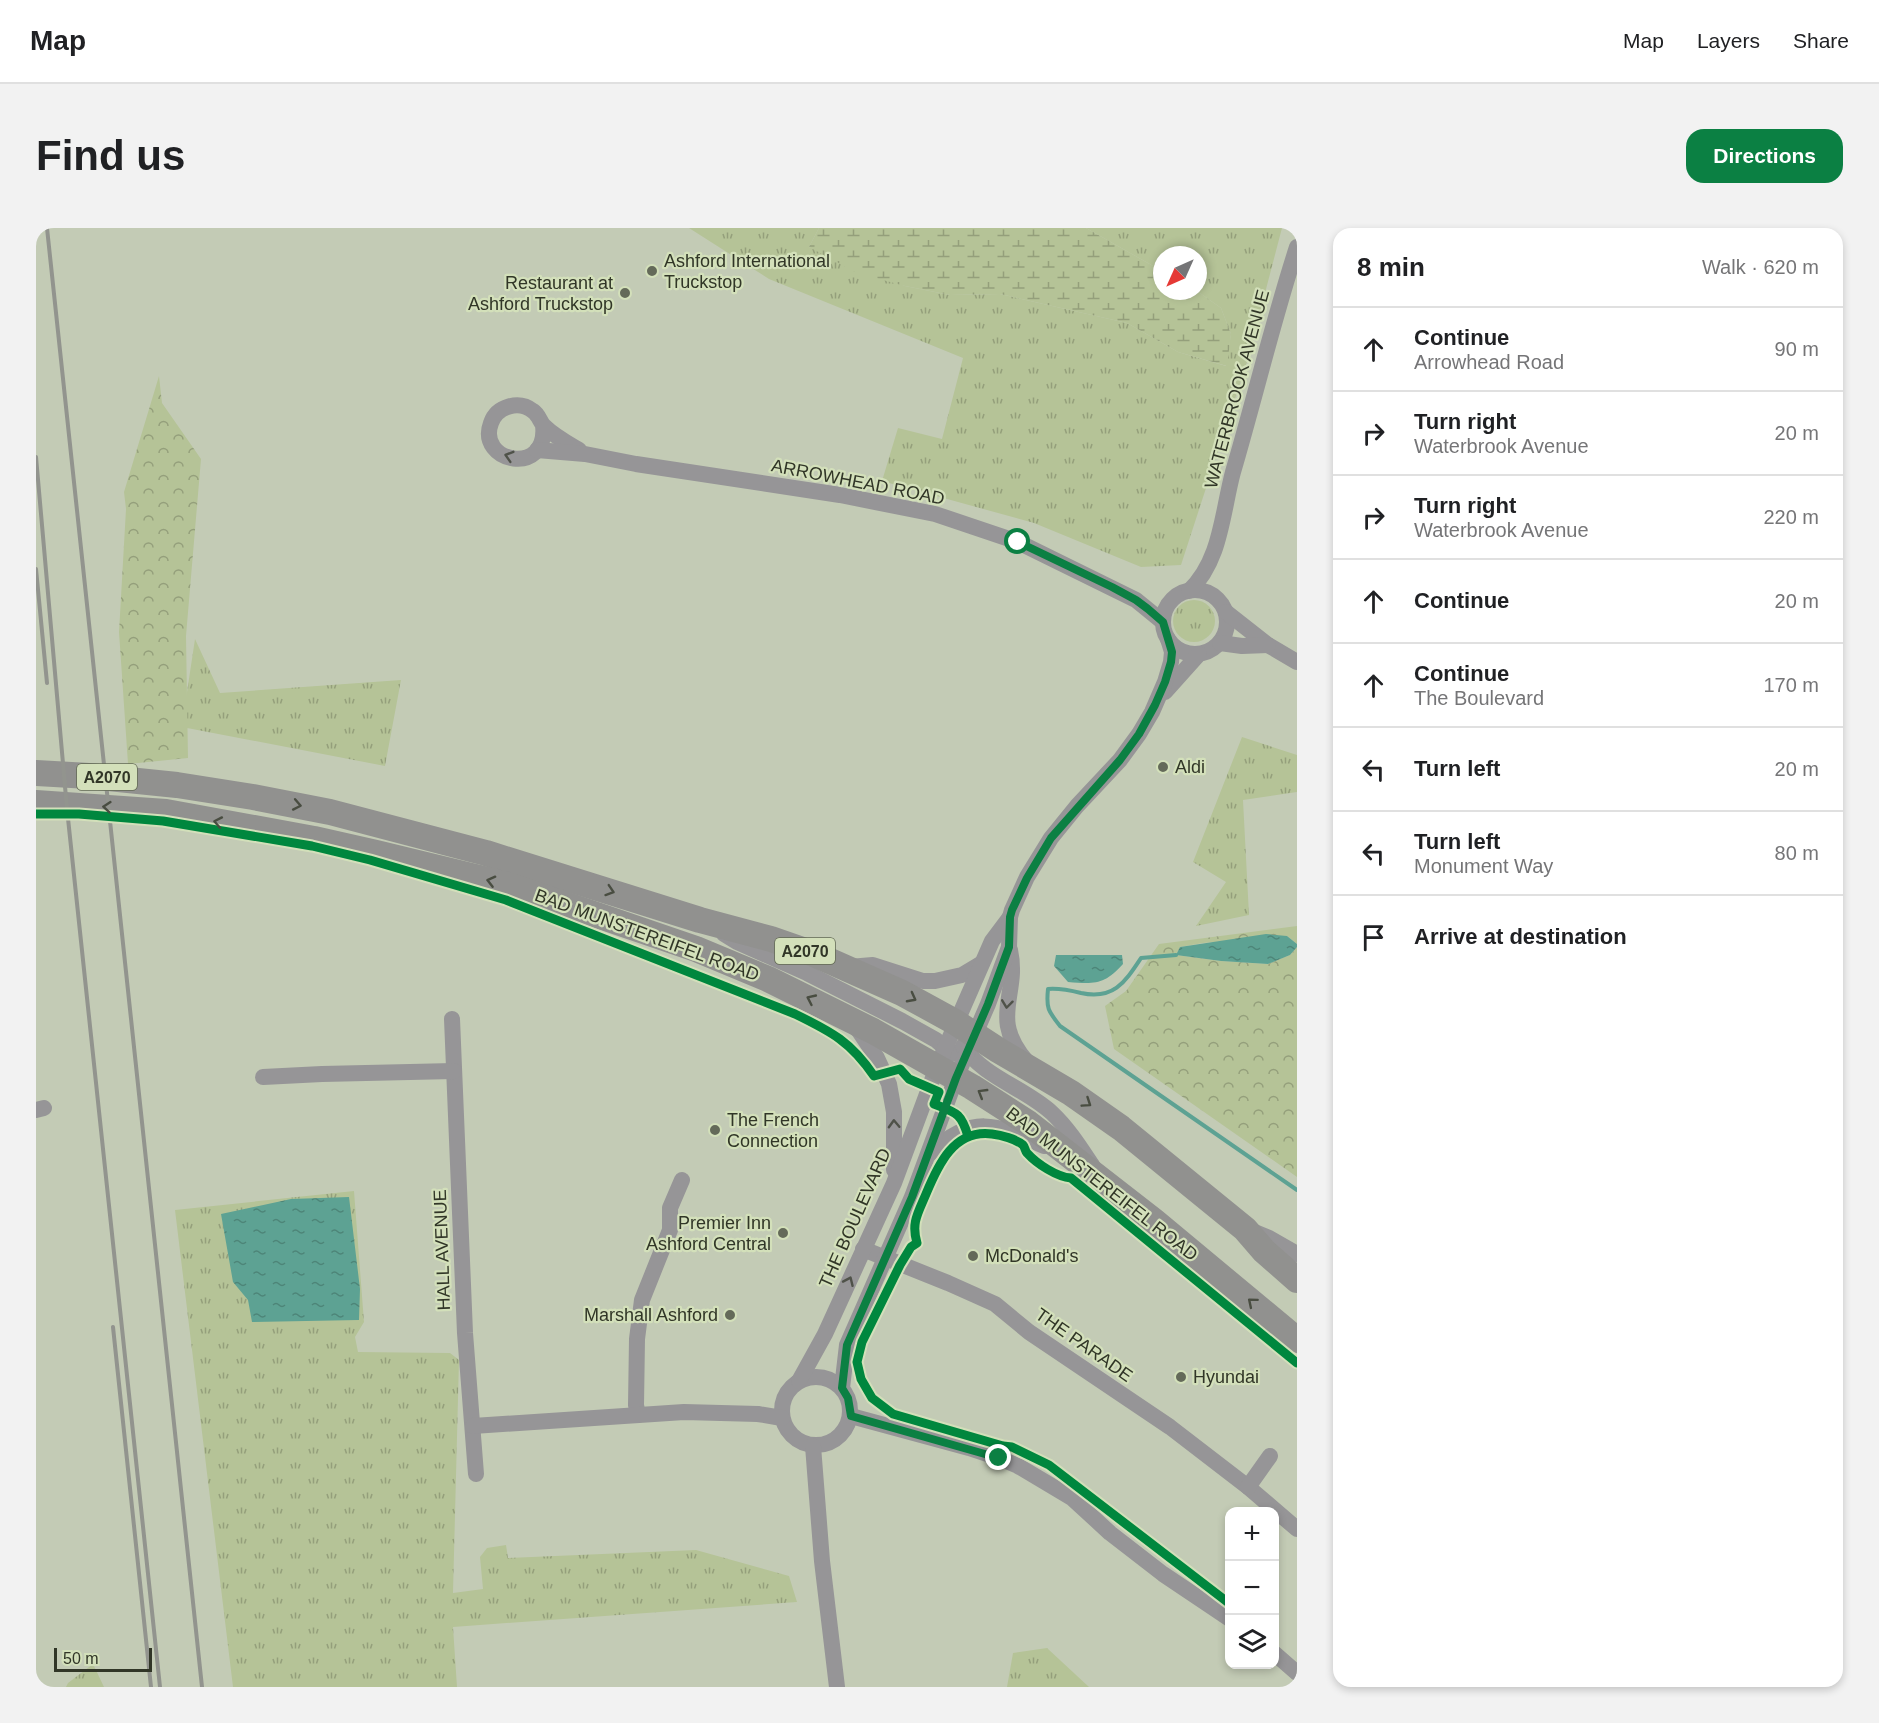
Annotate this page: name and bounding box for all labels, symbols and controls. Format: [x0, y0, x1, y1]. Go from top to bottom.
text: Map [30, 25, 86, 56]
text: Map [1623, 29, 1664, 52]
text: Layers [1697, 29, 1760, 52]
text: Share [1793, 29, 1849, 52]
button: Directions [1686, 129, 1843, 183]
text: Find us [36, 132, 185, 179]
north arrow [1153, 246, 1207, 300]
place label: Ashford International Truckstop [664, 251, 830, 292]
text: 8 min [1357, 252, 1425, 282]
text: Walk · 620 m [1702, 256, 1819, 278]
marker: Ashford International Truckstop [645, 264, 659, 278]
place label: Restaurant at Ashford Truckstop [468, 273, 613, 314]
marker: Restaurant at Ashford Truckstop [618, 286, 632, 300]
street label: WATERBROOK AVENUE [1201, 288, 1273, 490]
text: Continue [1414, 325, 1509, 350]
icon: ahead [1357, 333, 1390, 366]
text: 90 m [1775, 338, 1819, 360]
text: Arrowhead Road [1414, 351, 1564, 373]
text: Turn right [1414, 409, 1516, 434]
icon: right [1357, 417, 1390, 450]
text: 20 m [1775, 422, 1819, 444]
text: Waterbrook Avenue [1414, 435, 1589, 457]
one-way arrow [505, 451, 515, 463]
street label: ARROWHEAD ROAD [770, 455, 946, 509]
text: Turn right [1414, 493, 1516, 518]
icon: right [1357, 501, 1390, 534]
text: 220 m [1763, 506, 1819, 528]
text: Waterbrook Avenue [1414, 519, 1589, 541]
route start [1004, 528, 1030, 554]
icon: ahead [1357, 585, 1390, 618]
text: Continue [1414, 588, 1509, 613]
text: 20 m [1775, 590, 1819, 612]
text: Continue [1414, 661, 1509, 686]
icon: ahead [1357, 669, 1390, 702]
text: 170 m [1763, 674, 1819, 696]
text: The Boulevard [1414, 687, 1544, 709]
icon: left [1357, 753, 1390, 786]
text: Turn left [1414, 756, 1500, 781]
place label: Aldi [1175, 757, 1205, 777]
text: 20 m [1775, 758, 1819, 780]
marker: Aldi [1156, 760, 1170, 774]
road number: A2070 [77, 764, 137, 790]
one-way arrow [291, 798, 301, 811]
one-way arrow [103, 801, 112, 814]
one-way arrow [213, 816, 223, 829]
text: Turn left [1414, 829, 1500, 854]
icon: left [1357, 837, 1390, 870]
text: 80 m [1775, 842, 1819, 864]
text: Monument Way [1414, 855, 1553, 877]
one-way arrow [486, 875, 496, 888]
one-way arrow [604, 884, 615, 896]
street label: BAD MUNSTEREIFEL ROAD [532, 885, 762, 985]
icon: arrive [1357, 921, 1390, 954]
text: Arrive at destination [1414, 924, 1627, 949]
road number: A2070 [775, 938, 835, 964]
one-way arrow [905, 991, 916, 1002]
one-way arrow [806, 995, 817, 1007]
one-way arrow [1001, 1000, 1014, 1009]
one-way arrow [978, 1089, 988, 1101]
one-way arrow [1080, 1096, 1091, 1107]
street label: BAD MUNSTEREIFEL ROAD [1002, 1103, 1202, 1265]
place label: The French Connection [727, 1110, 819, 1151]
one-way arrow [888, 1120, 901, 1129]
marker: The French Connection [708, 1123, 722, 1137]
street label: THE BOULEVARD [815, 1145, 895, 1291]
street label: HALL AVENUE [430, 1189, 454, 1311]
place label: Premier Inn Ashford Central [646, 1213, 771, 1254]
marker: Premier Inn Ashford Central [776, 1226, 790, 1240]
place label: McDonald's [985, 1246, 1078, 1266]
marker: McDonald's [966, 1249, 980, 1263]
one-way arrow [842, 1277, 854, 1288]
one-way arrow [1248, 1299, 1259, 1310]
street label: THE PARADE [1032, 1304, 1136, 1386]
place label: Marshall Ashford [584, 1305, 718, 1325]
marker: Marshall Ashford [723, 1308, 737, 1322]
place label: Hyundai [1193, 1367, 1259, 1387]
marker: Hyundai [1174, 1370, 1188, 1384]
route end [985, 1444, 1011, 1470]
map controls [1225, 1507, 1279, 1669]
button: + [1225, 1507, 1279, 1561]
button: − [1225, 1561, 1279, 1615]
button: layers [1225, 1615, 1279, 1669]
scale bar [54, 1645, 152, 1672]
text: 50 m [63, 1650, 99, 1667]

